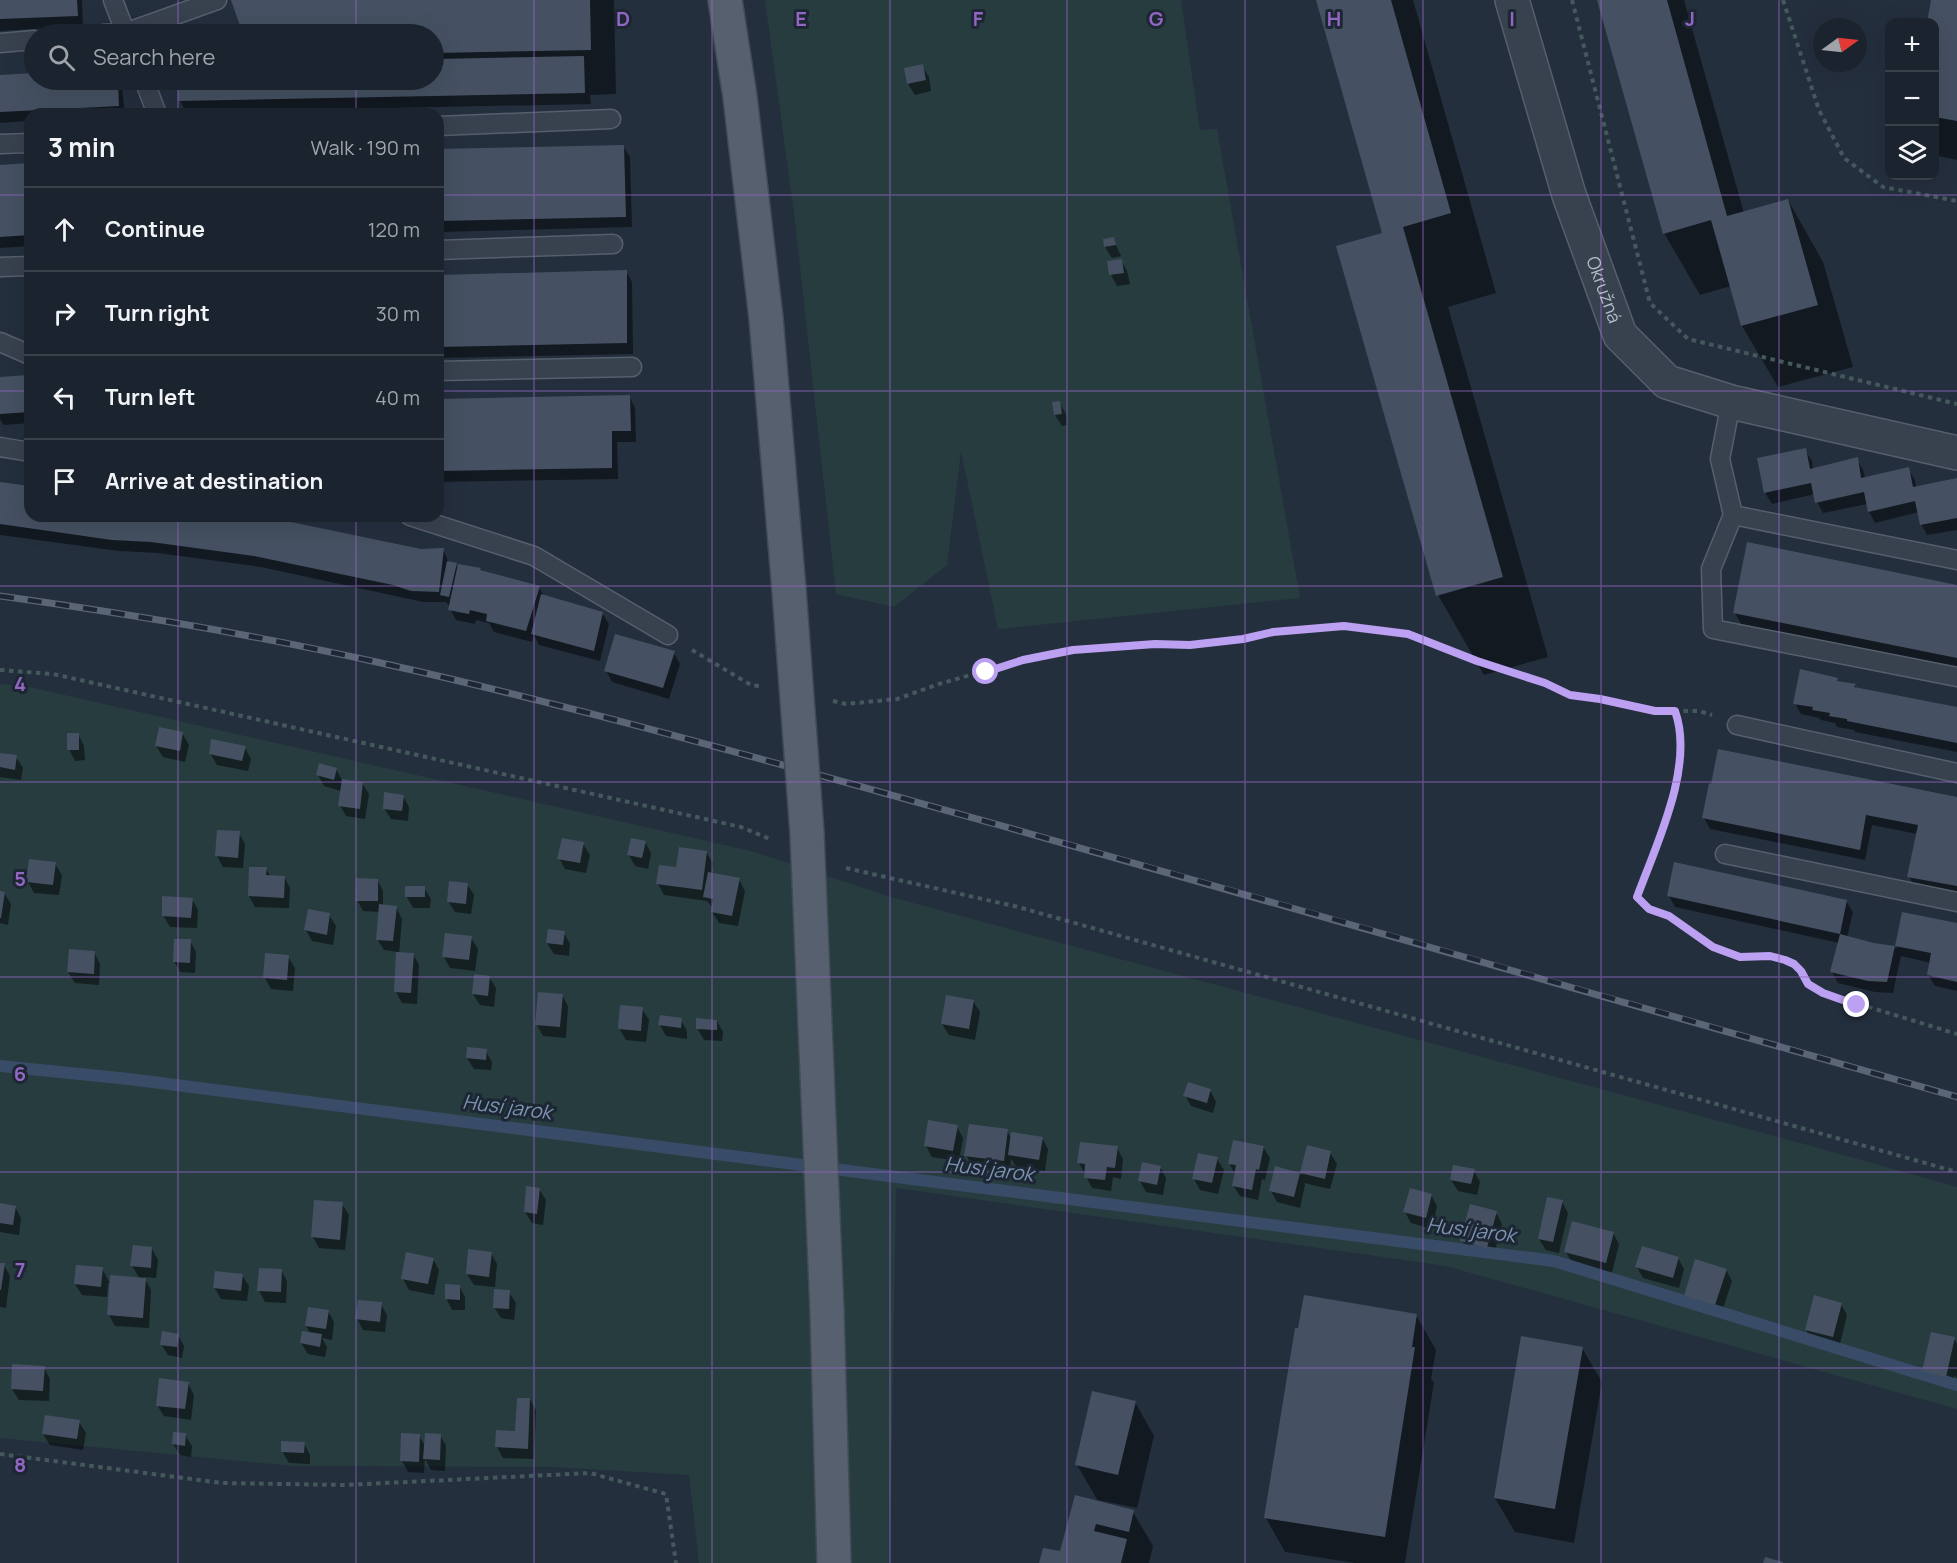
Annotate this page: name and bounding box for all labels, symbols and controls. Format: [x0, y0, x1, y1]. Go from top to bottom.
text: D [616, 5, 630, 32]
text: E [795, 5, 807, 32]
text: F [973, 5, 984, 32]
text: G [1149, 5, 1164, 32]
text: H [1327, 5, 1341, 32]
text: I [1509, 5, 1515, 32]
text: J [1685, 5, 1695, 32]
north arrow [1813, 18, 1867, 72]
map controls [1885, 18, 1939, 180]
button: + [1885, 18, 1939, 72]
search box [24, 24, 444, 90]
icon: search [45, 41, 78, 74]
text: Search here [93, 42, 215, 72]
button: − [1885, 72, 1939, 126]
button: layers [1885, 126, 1939, 180]
text: 3 min [48, 129, 115, 165]
text: Walk · 190 m [311, 134, 420, 161]
icon: ahead [48, 213, 81, 246]
text: Continue [105, 214, 205, 244]
text: 120 m [368, 216, 420, 243]
street label: Okružná [1581, 253, 1628, 326]
icon: right [48, 297, 81, 330]
text: Turn right [105, 298, 210, 328]
text: 30 m [376, 300, 420, 327]
icon: left [48, 381, 81, 414]
text: Turn left [105, 382, 195, 412]
text: 40 m [375, 384, 420, 411]
icon: arrive [48, 465, 81, 498]
text: Arrive at destination [105, 466, 323, 496]
route start [972, 658, 998, 684]
text: 4 [14, 670, 26, 697]
text: 5 [14, 865, 26, 892]
route end [1843, 991, 1869, 1017]
text: 6 [14, 1060, 26, 1087]
water label: Husí jarok [461, 1088, 556, 1126]
water label: Husí jarok [943, 1150, 1038, 1188]
water label: Husí jarok [1425, 1211, 1520, 1249]
text: 7 [15, 1256, 25, 1283]
text: 8 [14, 1451, 26, 1478]

